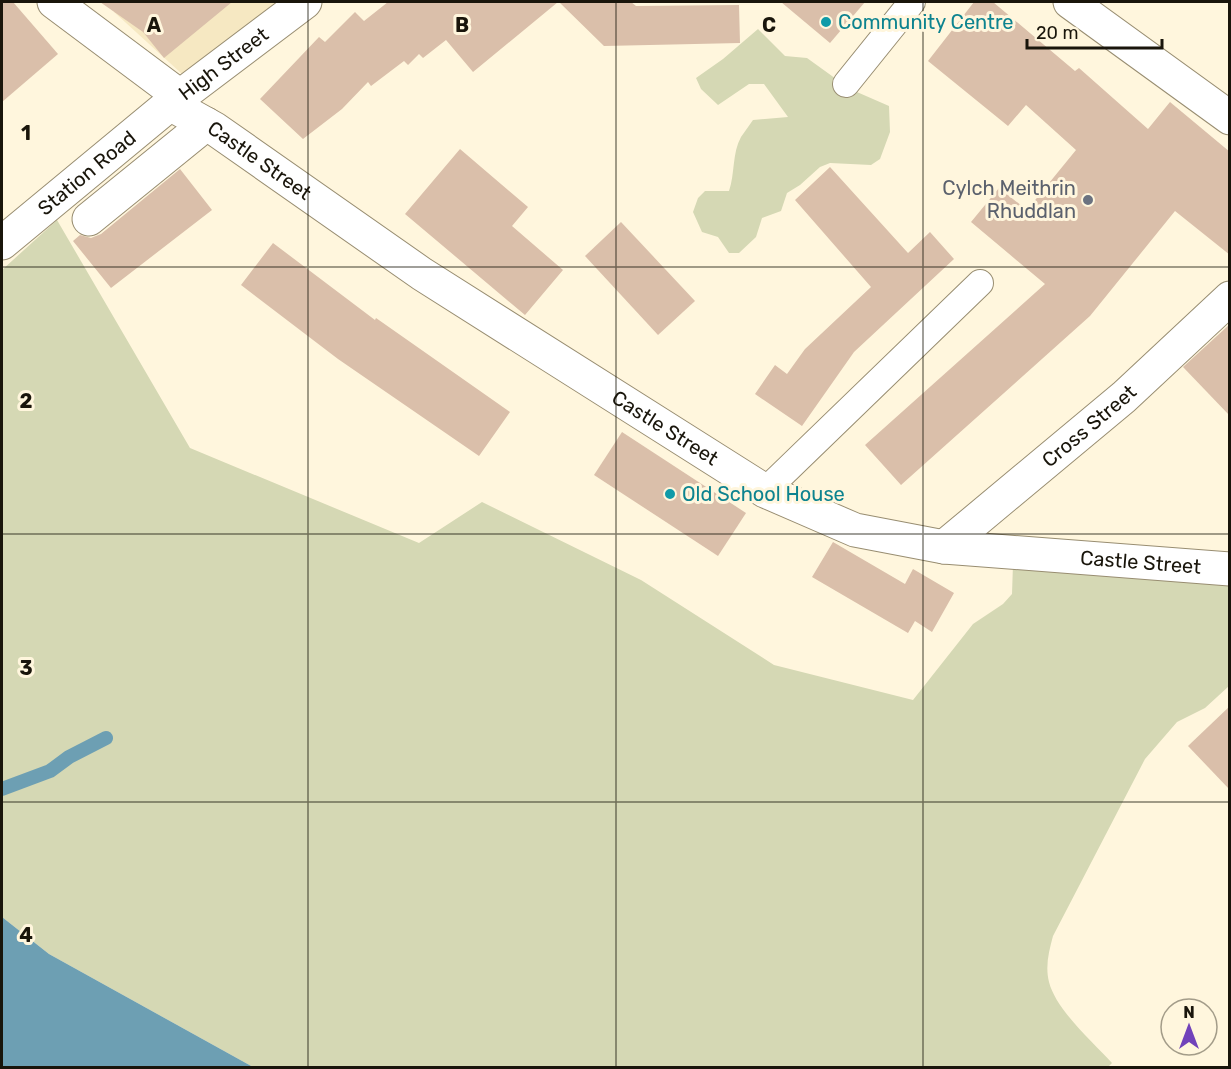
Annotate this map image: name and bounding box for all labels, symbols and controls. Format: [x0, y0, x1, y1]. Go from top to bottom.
place label: Community Centre [838, 10, 1014, 34]
scale bar [1027, 12, 1162, 50]
text: A [147, 13, 162, 37]
text: B [455, 13, 469, 37]
text: C [762, 13, 776, 37]
marker: Community Centre [819, 15, 833, 29]
street label: High Street [174, 22, 273, 105]
text: 20 m [1036, 22, 1078, 44]
street label: Castle Street [203, 116, 316, 205]
text: 1 [21, 121, 31, 145]
street label: Station Road [33, 125, 141, 220]
place label: Cylch Meithrin Rhuddlan [942, 176, 1076, 223]
marker: Cylch Meithrin Rhuddlan [1081, 193, 1095, 207]
street label: Cross Street [1037, 380, 1141, 472]
street label: Castle Street [608, 385, 723, 471]
text: 2 [20, 389, 33, 413]
place label: Old School House [682, 482, 845, 506]
marker: Old School House [663, 487, 677, 501]
street label: Castle Street [1079, 546, 1202, 579]
text: 3 [19, 656, 33, 680]
text: 4 [19, 923, 33, 947]
north arrow [1159, 997, 1219, 1057]
text: N [1183, 1003, 1195, 1022]

